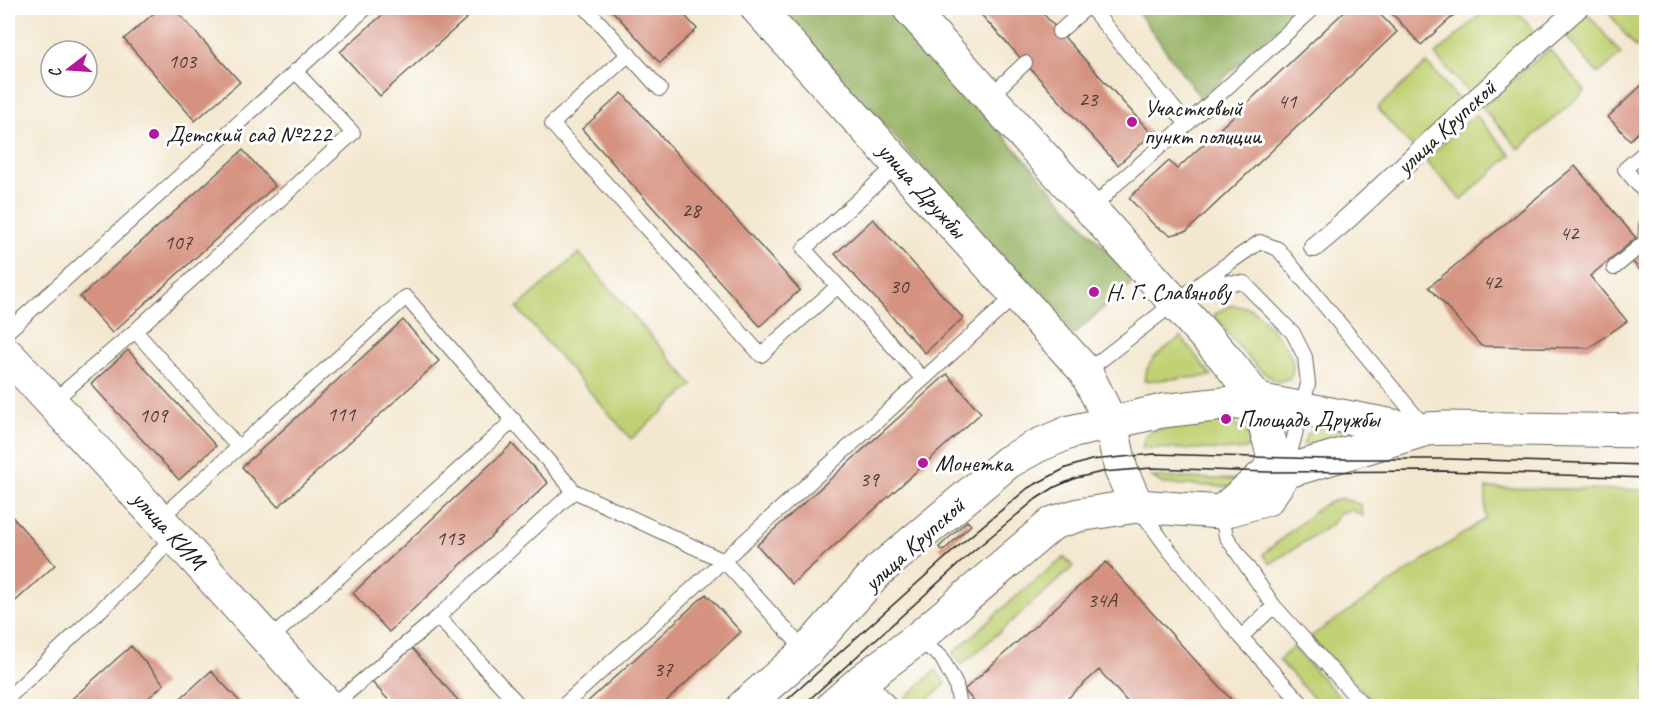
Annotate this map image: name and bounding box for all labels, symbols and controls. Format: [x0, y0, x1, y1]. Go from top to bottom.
north arrow [39, 39, 99, 99]
house number: 103 [168, 48, 198, 74]
text: С [44, 64, 66, 80]
street label: улица Крупской [1388, 72, 1504, 182]
house number: 23 [1079, 86, 1099, 112]
house number: 41 [1278, 88, 1298, 114]
place label: Участковый пункт полиции [1144, 93, 1263, 151]
marker: Участковый пункт полиции [1125, 115, 1139, 129]
place label: Детский сад №222 [166, 119, 334, 149]
marker: Детский сад №222 [147, 127, 161, 141]
street label: улица Дружбы [870, 134, 974, 246]
house number: 28 [682, 197, 703, 223]
house number: 42 [1560, 220, 1580, 246]
house number: 107 [164, 229, 194, 255]
house number: 42 [1483, 269, 1503, 295]
house number: 30 [890, 273, 910, 299]
place label: Н. Г. Славянову [1106, 277, 1232, 307]
marker: Н. Г. Славянову [1087, 285, 1101, 299]
house number: 111 [327, 401, 357, 427]
house number: 109 [139, 402, 169, 428]
place label: Площадь Дружбы [1238, 404, 1382, 434]
marker: Площадь Дружбы [1219, 412, 1233, 426]
place label: Монетка [935, 448, 1014, 478]
marker: Монетка [916, 456, 930, 470]
house number: 39 [860, 466, 880, 492]
street label: улица КИМ [124, 483, 214, 577]
street label: улица Крупской [856, 489, 972, 599]
house number: 113 [436, 525, 466, 551]
house number: 34А [1087, 587, 1118, 613]
house number: 37 [654, 656, 674, 682]

